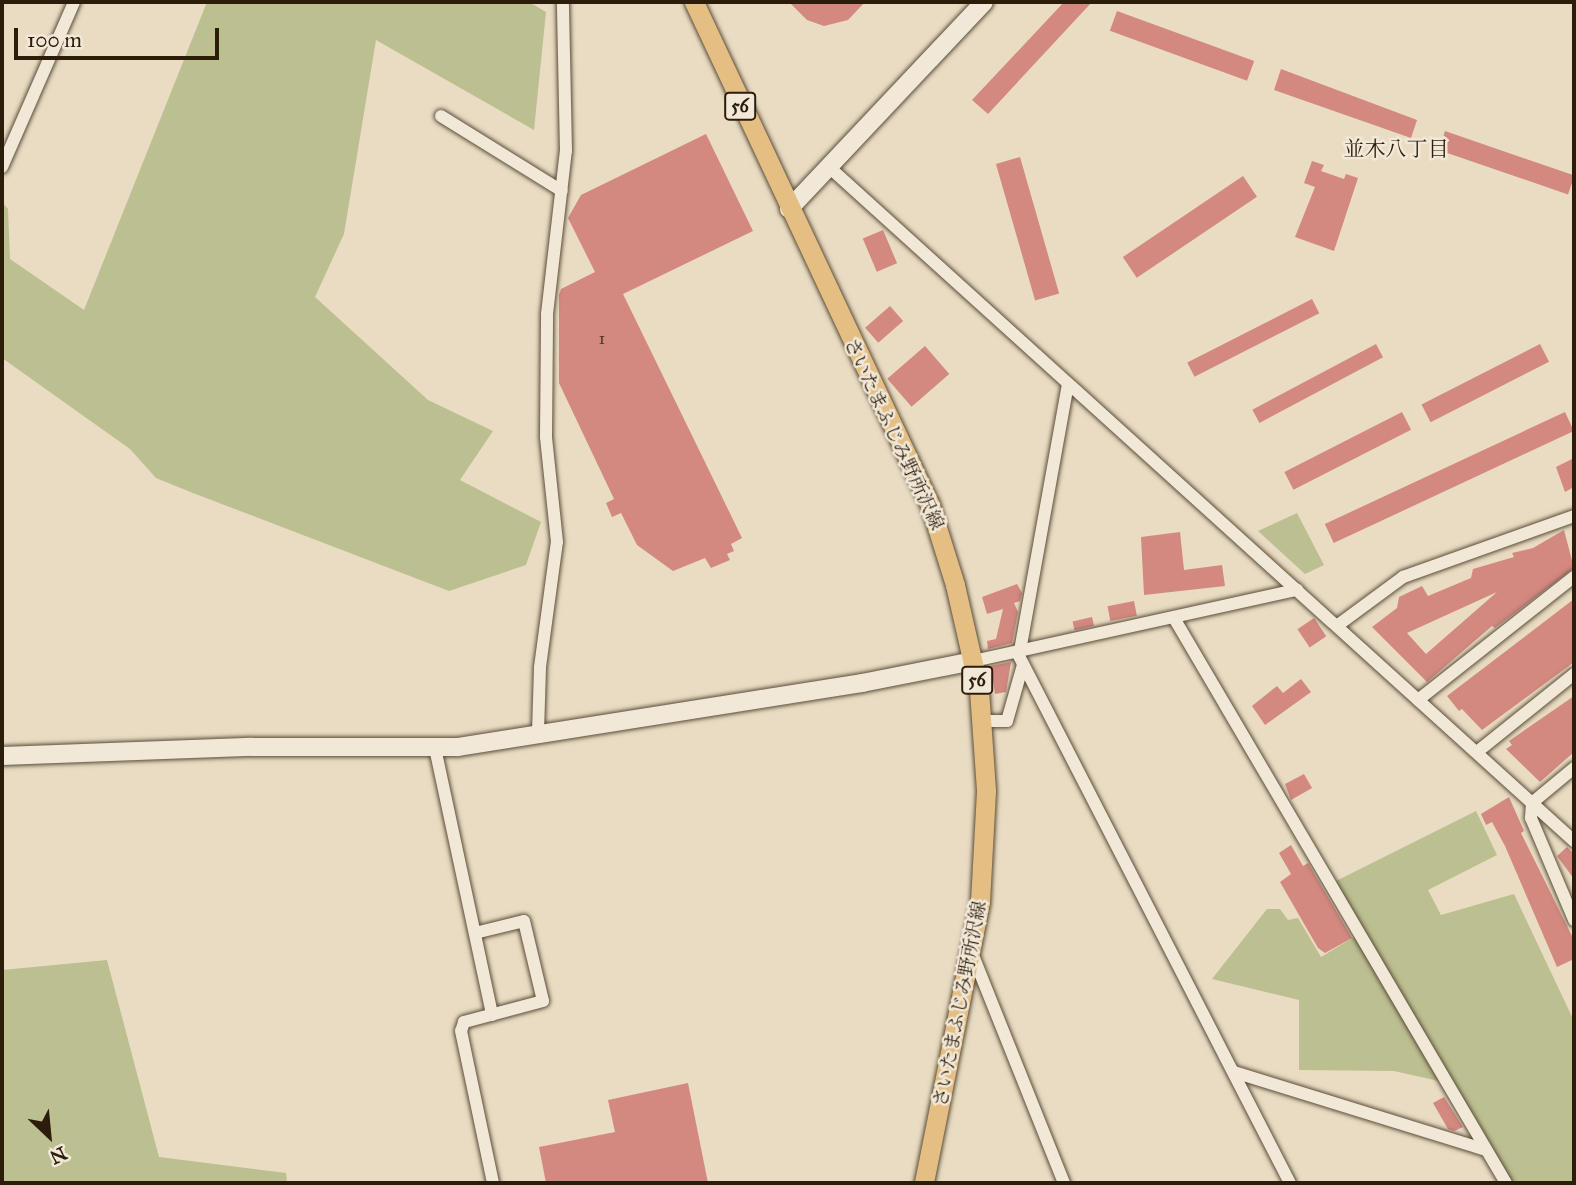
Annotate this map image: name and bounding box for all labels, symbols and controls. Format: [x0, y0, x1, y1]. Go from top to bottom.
scale bar [18, 14, 222, 58]
text: 100 m [27, 27, 82, 53]
road number: 56 [722, 92, 758, 120]
district label: 並木八丁目 [1344, 136, 1448, 162]
house number: 1 [599, 329, 605, 349]
street label: さいたまふじみ野所沢線 [840, 334, 948, 534]
road number: 56 [960, 666, 995, 694]
street label: さいたまふじみ野所沢線 [929, 899, 991, 1109]
north arrow [14, 1101, 84, 1171]
text: N [46, 1141, 71, 1169]

